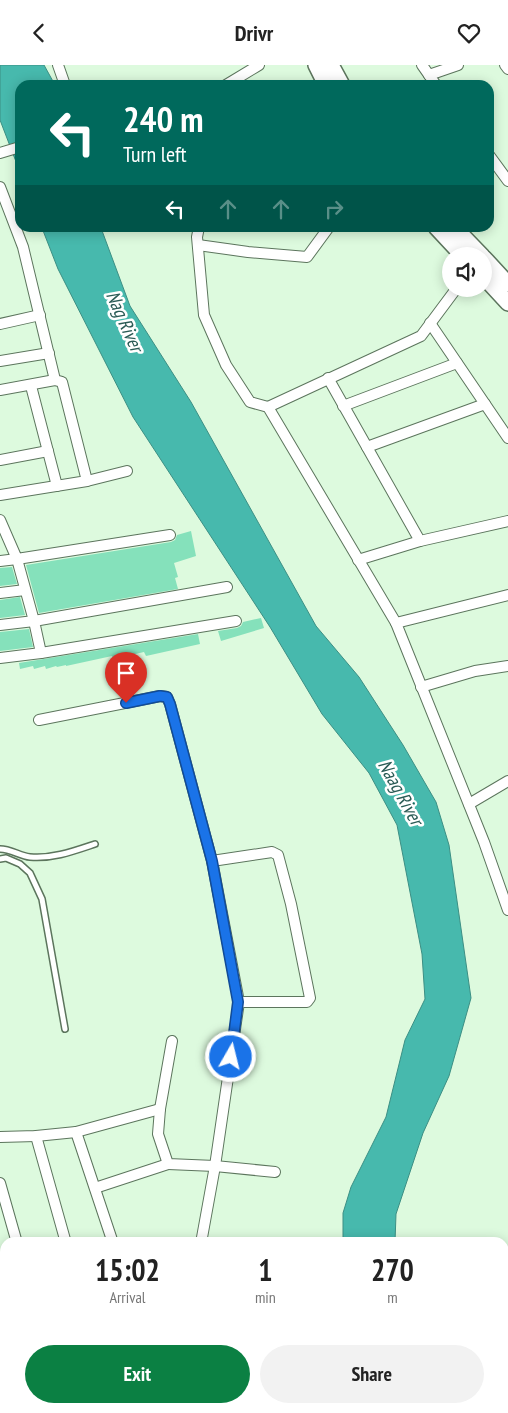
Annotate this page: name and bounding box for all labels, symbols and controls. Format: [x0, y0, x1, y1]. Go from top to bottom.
icon: back [25, 19, 53, 47]
text: Drivr [235, 19, 273, 47]
icon: heart [455, 19, 483, 47]
text: 240 m [123, 96, 204, 142]
icon: left [40, 100, 105, 165]
text: Turn left [123, 140, 187, 168]
icon: left [161, 195, 189, 223]
icon: ahead [214, 195, 242, 223]
icon: ahead [267, 195, 295, 223]
icon: right [320, 195, 348, 223]
map controls [442, 247, 492, 297]
button: sound [442, 247, 492, 297]
water label: Nag River [101, 287, 150, 358]
pin [105, 652, 147, 703]
icon: arrive [112, 659, 140, 687]
water label: Naag River [373, 755, 430, 831]
position arrow [204, 1030, 256, 1082]
text: 15:02 [95, 1250, 160, 1289]
text: 1 [258, 1250, 273, 1289]
text: 270 [371, 1250, 414, 1289]
text: Arrival [109, 1287, 146, 1307]
text: min [255, 1287, 276, 1307]
text: m [387, 1287, 398, 1307]
button: Exit [25, 1345, 250, 1403]
button: Share [260, 1345, 484, 1403]

